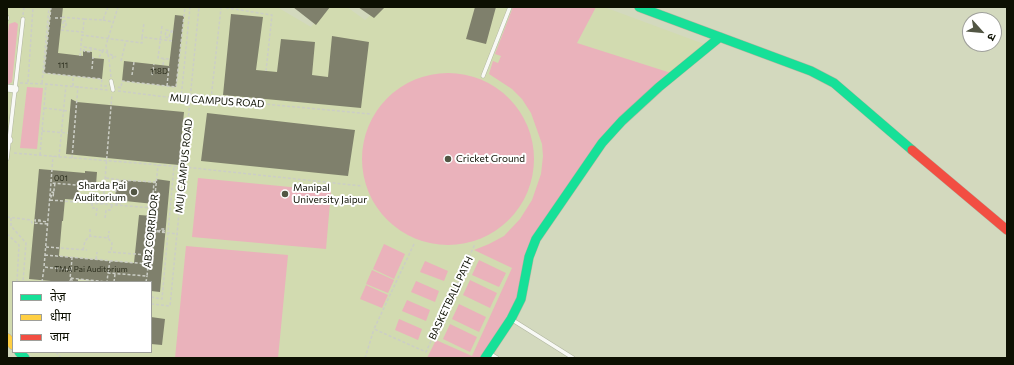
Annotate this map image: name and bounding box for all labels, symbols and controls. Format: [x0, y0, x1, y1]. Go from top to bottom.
north arrow [962, 12, 1002, 52]
text: उ [985, 31, 999, 43]
house number: 111 [58, 60, 68, 70]
house number: 118D [150, 66, 168, 76]
street label: MUJ CAMPUS ROAD [169, 92, 265, 110]
street label: MUJ CAMPUS ROAD [173, 118, 195, 214]
place label: Cricket Ground [456, 153, 525, 165]
marker: Cricket Ground [443, 154, 453, 164]
house number: 001 [54, 173, 68, 183]
place label: Sharda Pai Auditorium [74, 180, 126, 204]
place label: Manipal University Jaipur [293, 182, 367, 206]
marker: Sharda Pai Auditorium [129, 187, 139, 197]
marker: Manipal University Jaipur [280, 189, 290, 199]
street label: AB2 CORRIDOR [141, 193, 161, 269]
street label: BASKETBALL PATH [426, 254, 476, 342]
house number: TMA Pai Auditorium [54, 264, 128, 274]
legend [12, 281, 152, 353]
text: तेज़ [50, 289, 66, 303]
text: धीमा [50, 309, 71, 323]
text: जाम [50, 329, 69, 343]

